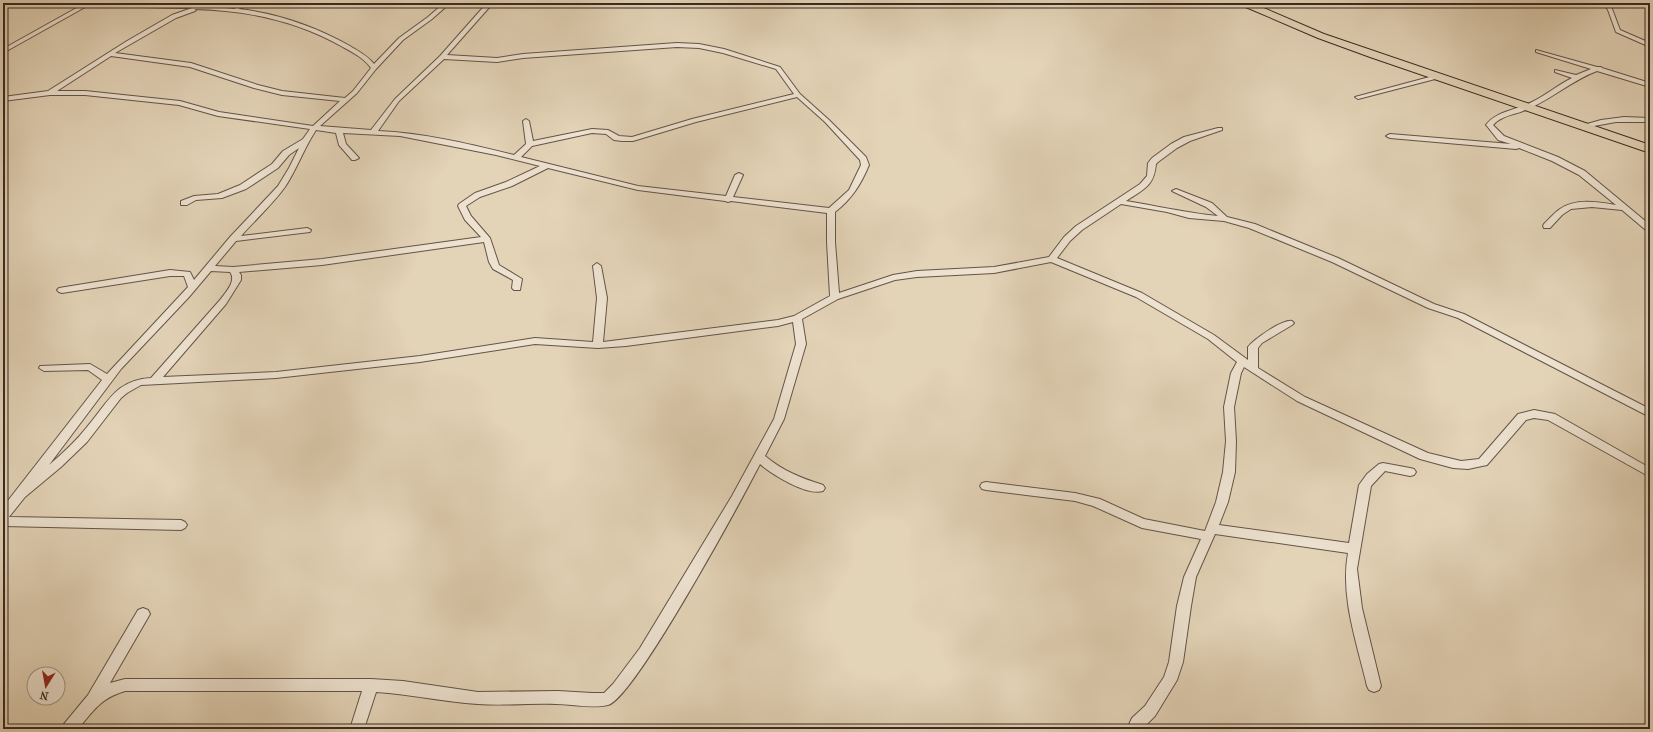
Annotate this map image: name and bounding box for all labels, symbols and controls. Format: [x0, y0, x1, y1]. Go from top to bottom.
north arrow [26, 666, 66, 706]
text: N [38, 688, 50, 703]

